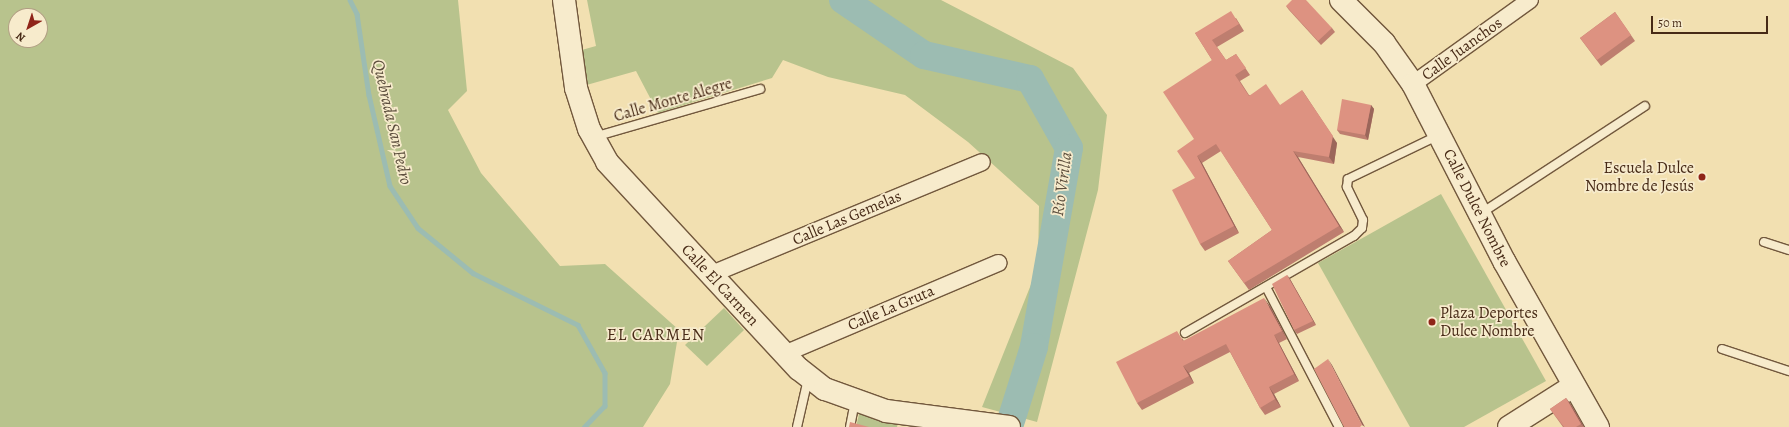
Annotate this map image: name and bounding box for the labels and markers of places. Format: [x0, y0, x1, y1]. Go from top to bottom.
place label: Escuela Dulce Nombre de Jesús [1585, 158, 1694, 196]
marker: Escuela Dulce Nombre de Jesús [1697, 172, 1707, 182]
place label: Plaza Deportes Dulce Nombre [1440, 303, 1538, 341]
marker: Plaza Deportes Dulce Nombre [1427, 317, 1437, 327]

